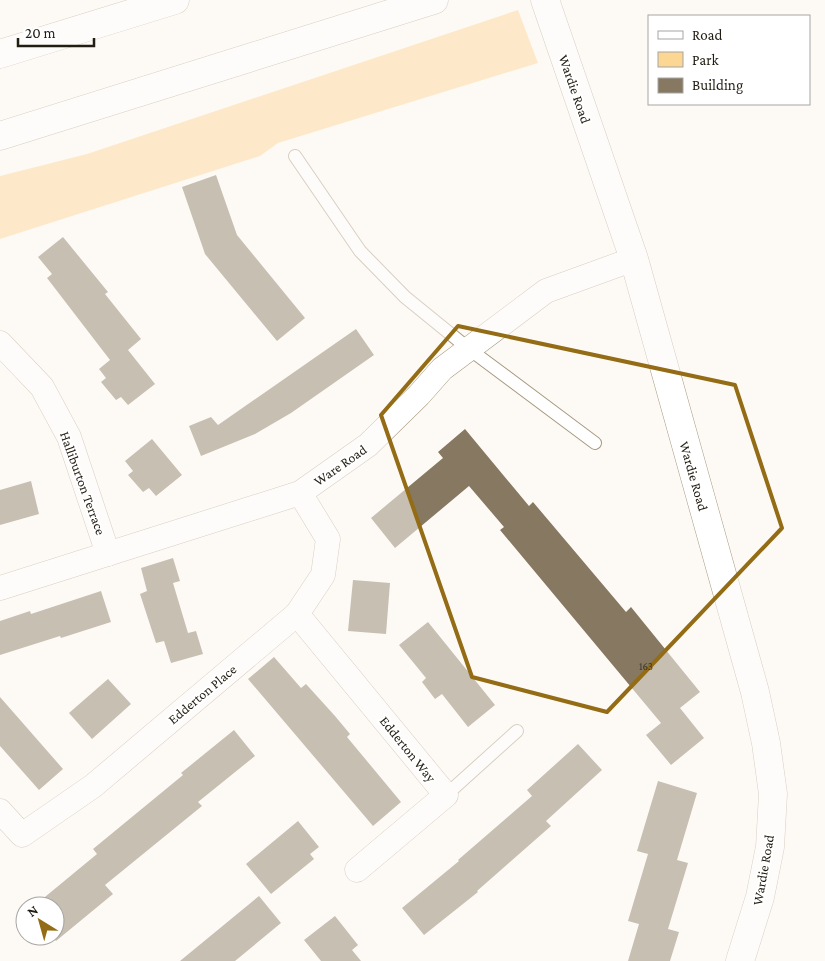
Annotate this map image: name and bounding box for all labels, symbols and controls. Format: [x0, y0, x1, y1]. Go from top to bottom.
scale bar [18, 15, 94, 47]
legend [648, 15, 810, 105]
text: 20 m [25, 25, 56, 41]
text: Road [692, 27, 723, 43]
text: Park [692, 52, 719, 68]
street label: Wardie Road [556, 53, 594, 126]
text: Building [692, 77, 743, 94]
street label: Halliburton Terrace [57, 429, 109, 537]
street label: Wardie Road [676, 439, 712, 513]
street label: Ware Road [311, 441, 370, 489]
house number: 163 [639, 660, 653, 672]
street label: Edderton Place [165, 661, 239, 727]
street label: Edderton Way [377, 713, 440, 786]
street label: Wardie Road [749, 833, 777, 907]
north arrow [15, 896, 65, 946]
text: N [24, 901, 41, 920]

